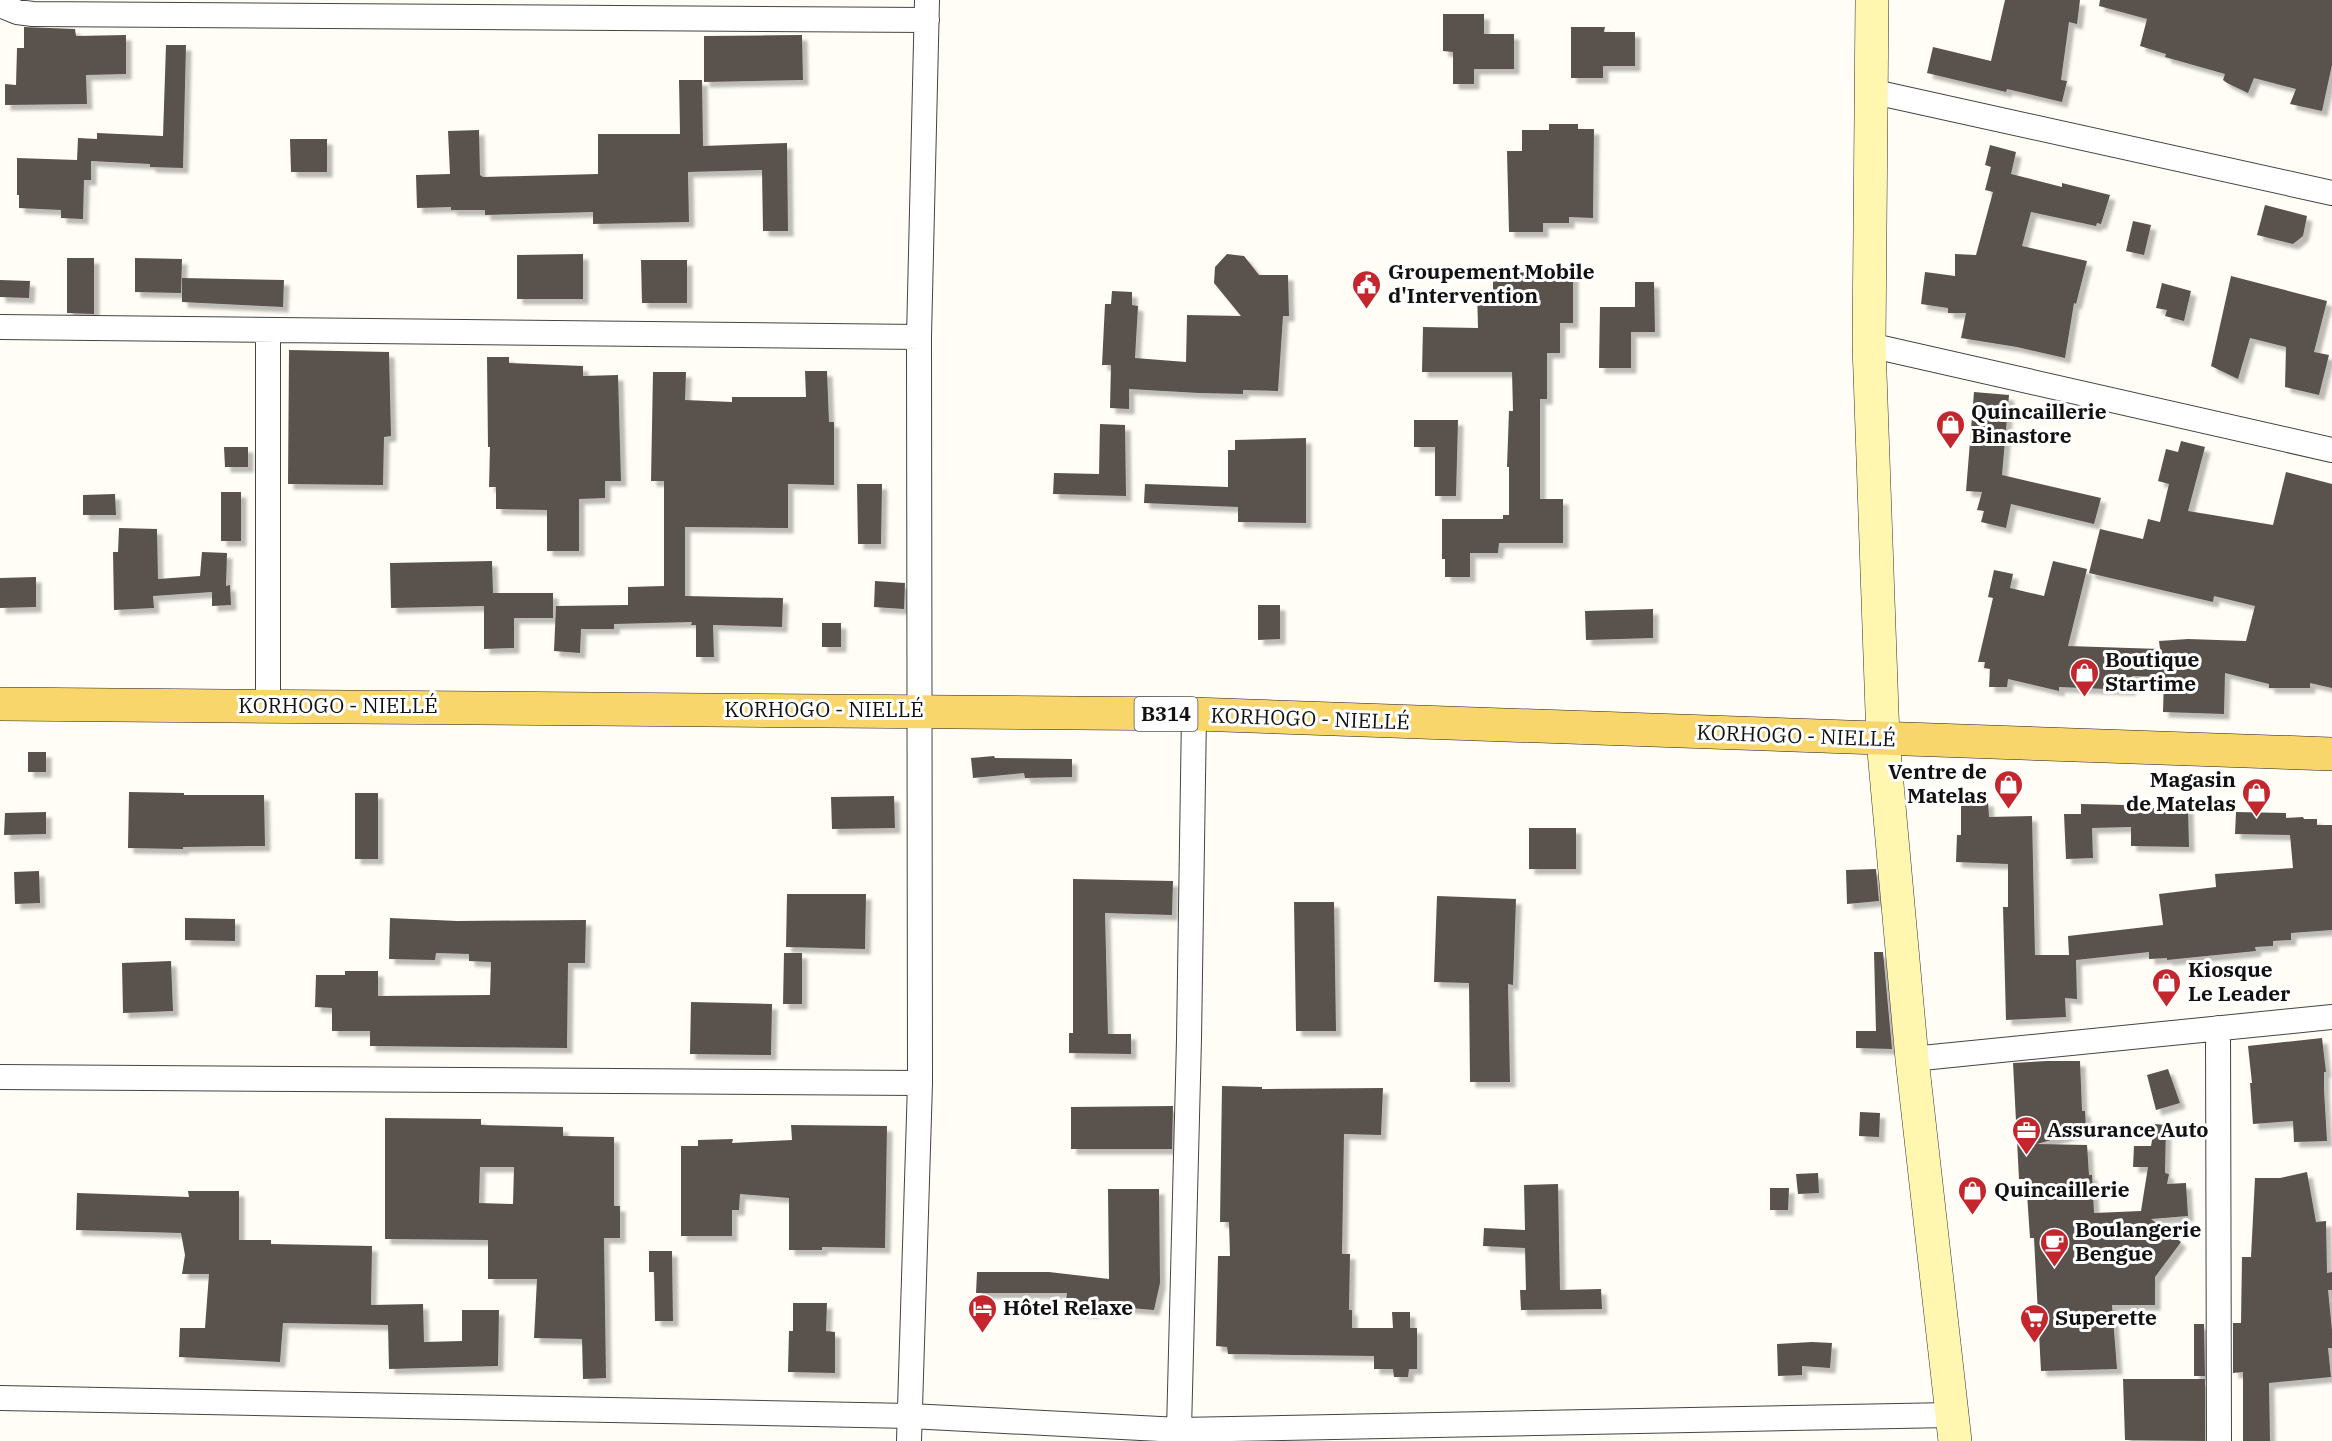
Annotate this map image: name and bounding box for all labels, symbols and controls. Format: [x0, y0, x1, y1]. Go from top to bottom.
place label: Groupement Mobile d'Intervention [1388, 257, 1595, 309]
public building icon: Groupement Mobile d'Intervention [1351, 268, 1383, 310]
place label: Quincaillerie Binastore [1971, 397, 2107, 449]
shop icon: Quincaillerie Binastore [1934, 408, 1966, 450]
place label: Boutique Startime [2105, 645, 2199, 697]
shop icon: Boutique Startime [2068, 656, 2100, 698]
street label: KORHOGO - NIELLÉ [238, 691, 438, 719]
street label: KORHOGO - NIELLÉ [724, 695, 924, 723]
road number: B314 [1134, 697, 1198, 731]
street label: KORHOGO - NIELLÉ [1210, 701, 1410, 735]
street label: KORHOGO - NIELLÉ [1696, 718, 1896, 752]
place label: Ventre de Matelas [1888, 757, 1987, 809]
place label: Magasin de Matelas [2126, 765, 2236, 817]
shop icon: Ventre de Matelas [1992, 768, 2024, 810]
shop icon: Magasin de Matelas [2241, 776, 2273, 818]
place label: Kiosque Le Leader [2188, 955, 2291, 1007]
shop icon: Kiosque Le Leader [2151, 966, 2183, 1008]
office icon: Assurance Auto [2010, 1114, 2042, 1156]
place label: Assurance Auto [2047, 1115, 2209, 1143]
shop icon: Quincaillerie [1957, 1174, 1989, 1216]
place label: Quincaillerie [1994, 1175, 2130, 1203]
place label: Boulangerie Bengue [2075, 1215, 2201, 1267]
cafe icon: Boulangerie Bengue [2038, 1226, 2070, 1268]
hotel icon: Hôtel Relaxe [966, 1292, 998, 1334]
place label: Hôtel Relaxe [1003, 1293, 1133, 1321]
supermarket icon: Superette [2018, 1302, 2050, 1344]
place label: Superette [2055, 1303, 2157, 1331]

